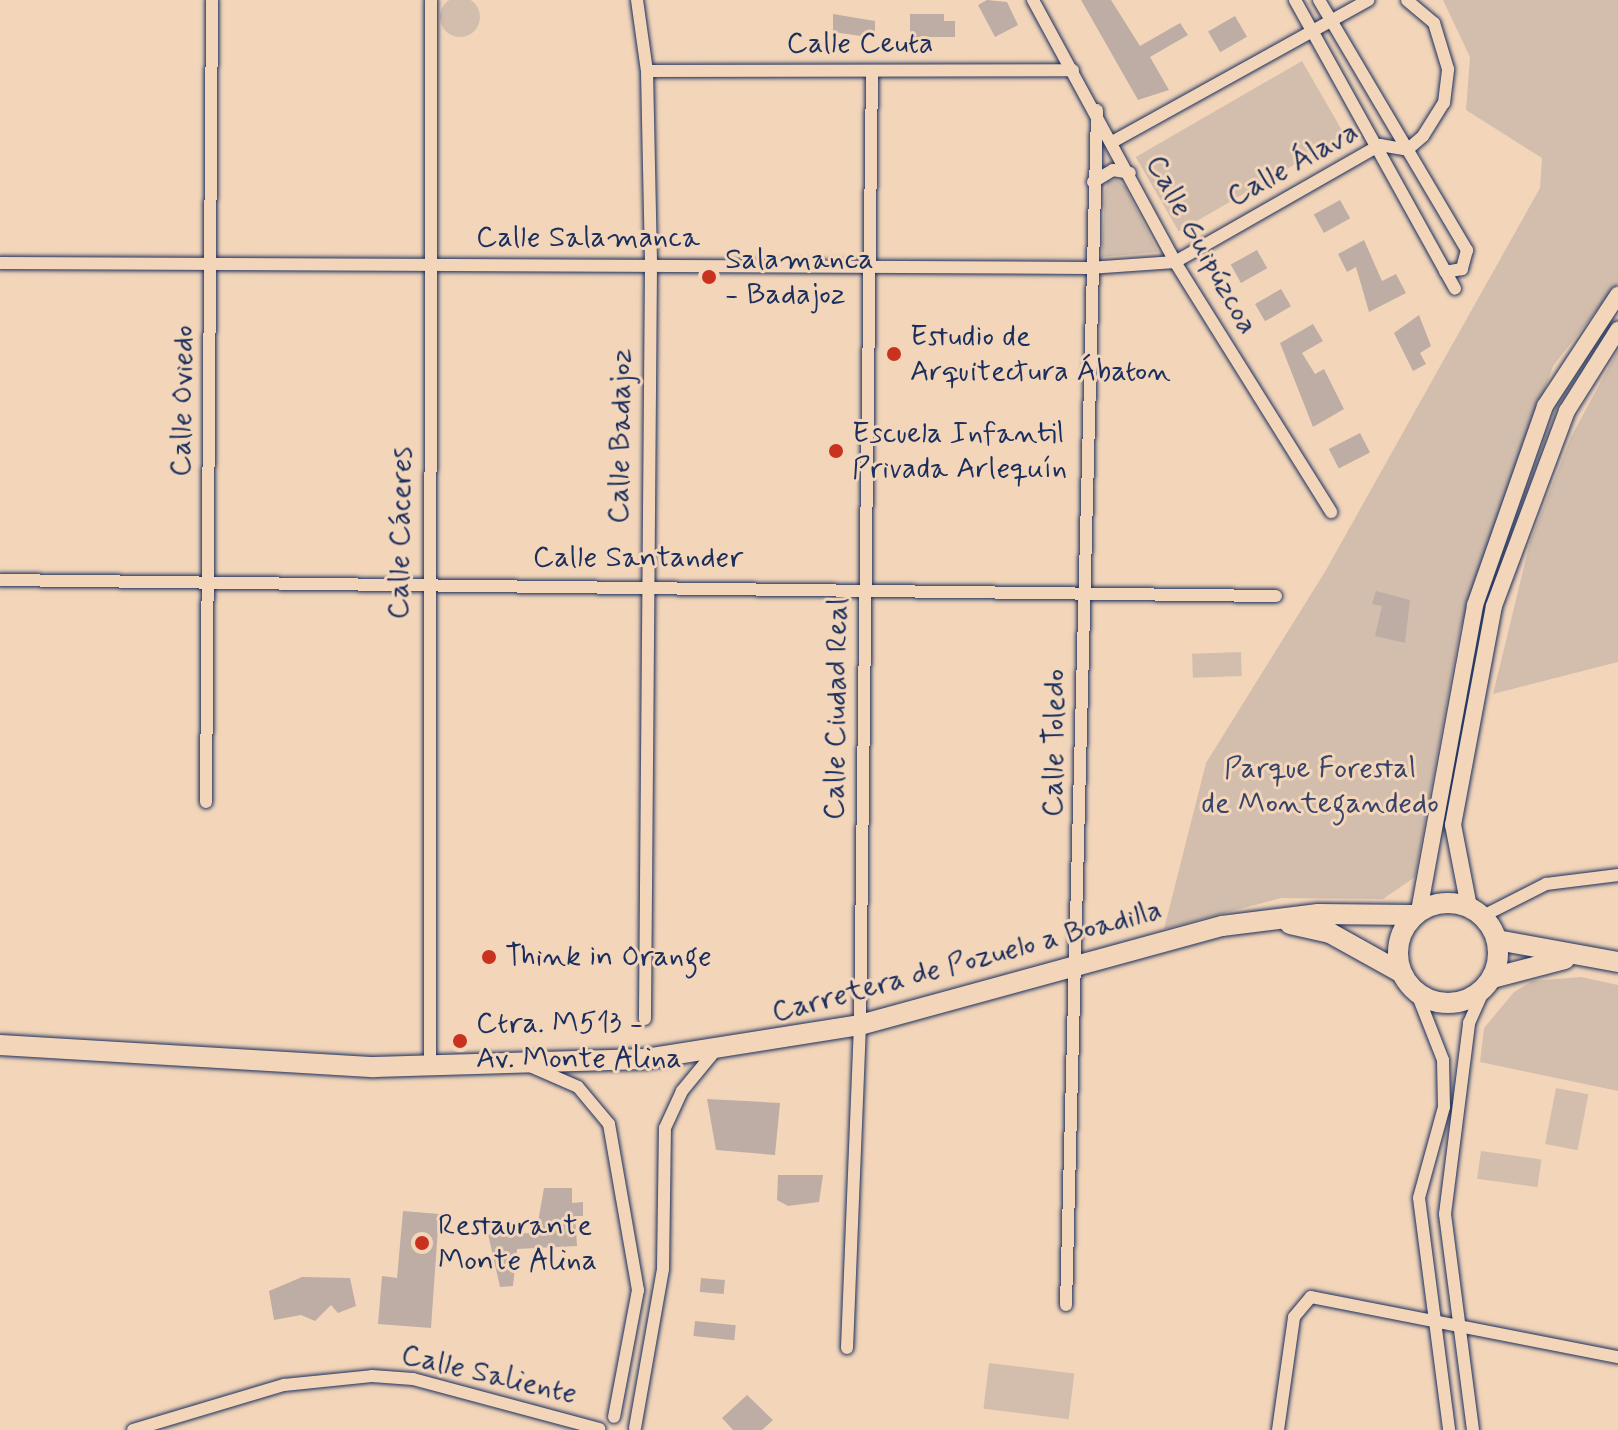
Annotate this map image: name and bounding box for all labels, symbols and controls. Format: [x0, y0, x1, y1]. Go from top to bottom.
street label: Calle Ceuta [786, 26, 934, 62]
street label: Calle Álava [1221, 114, 1365, 216]
street label: Calle Guipúzcoa [1138, 150, 1264, 340]
street label: Calle Salamanca [477, 220, 699, 256]
place label: Salamanca - Badajoz [725, 242, 874, 312]
marker: Salamanca - Badajoz [700, 268, 718, 286]
place label: Estudio de Arquitectura Ábaton [910, 319, 1171, 390]
street label: Calle Oviedo [164, 323, 202, 479]
marker: Estudio de Arquitectura Ábaton [885, 345, 903, 363]
street label: Calle Badajoz [602, 350, 640, 522]
place label: Escuela Infantil Privada Arlequín [852, 416, 1067, 486]
marker: Escuela Infantil Privada Arlequín [827, 442, 845, 460]
street label: Calle Cáceres [381, 446, 421, 620]
street label: Calle Santander [534, 540, 742, 576]
street label: Calle Ciudad Real [817, 598, 857, 820]
street label: Calle Toledo [1036, 668, 1074, 818]
park label: Parque Forestal de Montegandedo [1208, 751, 1432, 822]
street label: Carretera de Pozuelo a Boadilla [771, 893, 1163, 1031]
place label: Think in Orange [505, 939, 711, 975]
marker: Think in Orange [480, 948, 498, 966]
place label: Ctra. M513 - Av. Monte Alina [476, 1006, 682, 1076]
marker: Ctra. M513 - Av. Monte Alina [451, 1032, 469, 1050]
place label: Restaurante Monte Alina [438, 1208, 597, 1278]
marker: Restaurante Monte Alina [413, 1234, 431, 1252]
street label: Calle Saliente [399, 1338, 579, 1412]

